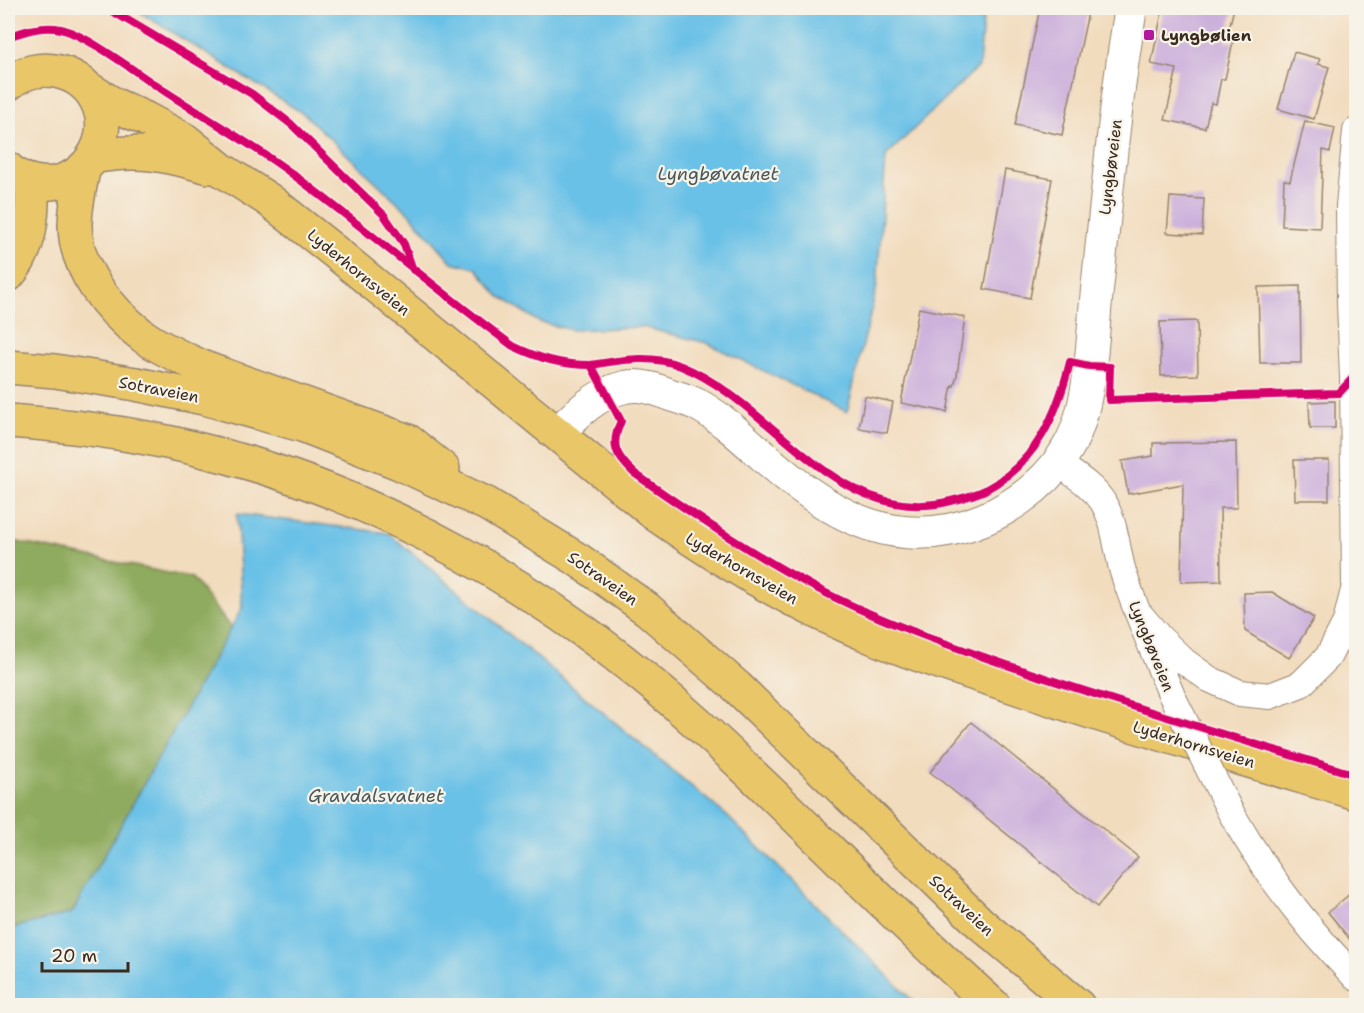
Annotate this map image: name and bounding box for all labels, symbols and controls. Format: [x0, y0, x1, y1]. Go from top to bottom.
place label: Lyngbølien [1161, 25, 1252, 46]
marker: Lyngbølien [1142, 28, 1156, 42]
street label: Lyngbøveien [1094, 118, 1127, 216]
water label: Lyngbøvatnet [658, 162, 779, 186]
street label: Lyderhornsveien [303, 224, 415, 320]
street label: Sotraveien [117, 371, 201, 408]
street label: Lyderhornsveien [682, 528, 802, 609]
street label: Sotraveien [564, 547, 642, 610]
street label: Lyngbøveien [1124, 598, 1179, 695]
street label: Lyderhornsveien [1130, 716, 1258, 773]
water label: Gravdalsvatnet [308, 784, 444, 808]
street label: Sotraveien [925, 870, 999, 941]
scale bar [42, 935, 128, 973]
text: 20 m [51, 944, 97, 968]

